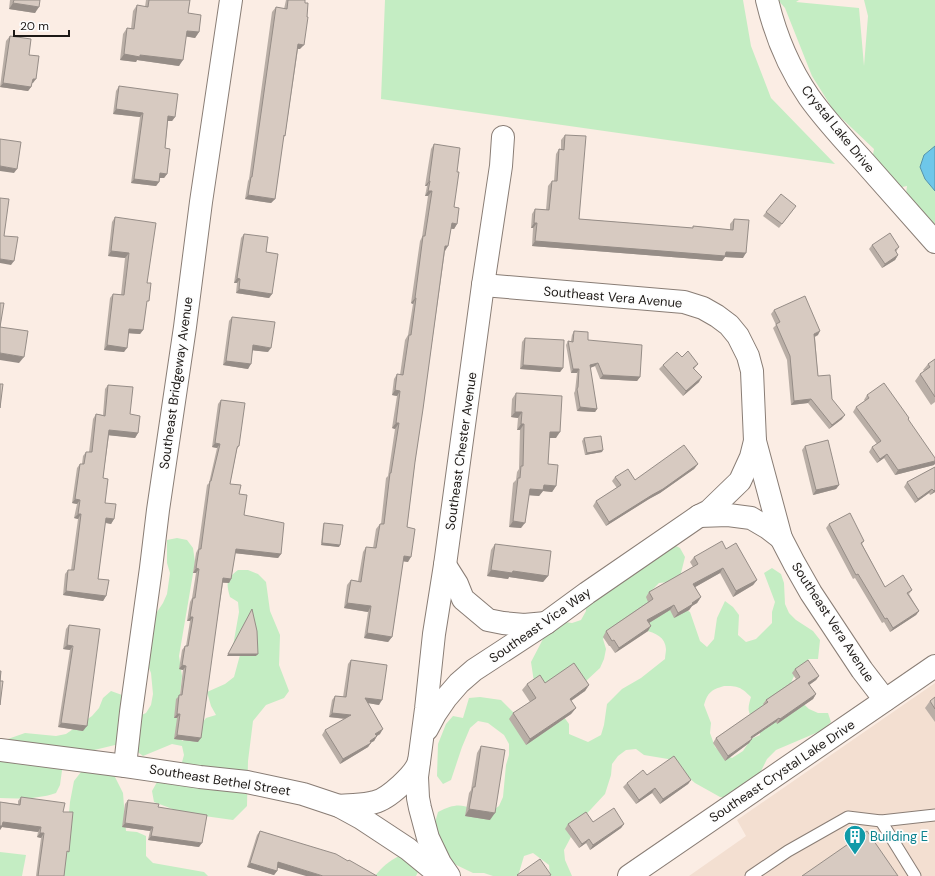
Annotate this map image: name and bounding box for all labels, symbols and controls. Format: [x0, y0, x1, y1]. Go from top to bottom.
scale bar [14, 12, 69, 38]
text: 20 m [20, 18, 49, 34]
street label: Crystal Lake Drive [798, 82, 878, 176]
street label: Southeast Vera Avenue [543, 282, 683, 312]
street label: Southeast Bridgeway Avenue [155, 296, 197, 470]
street label: Southeast Chester Avenue [441, 371, 481, 531]
street label: Southeast Vera Avenue [788, 559, 878, 685]
street label: Southeast Vica Way [486, 584, 594, 666]
street label: Southeast Crystal Lake Drive [706, 716, 858, 826]
street label: Southeast Bethel Street [148, 760, 292, 800]
building icon: Building E [842, 823, 868, 856]
place label: Building E [870, 828, 928, 845]

